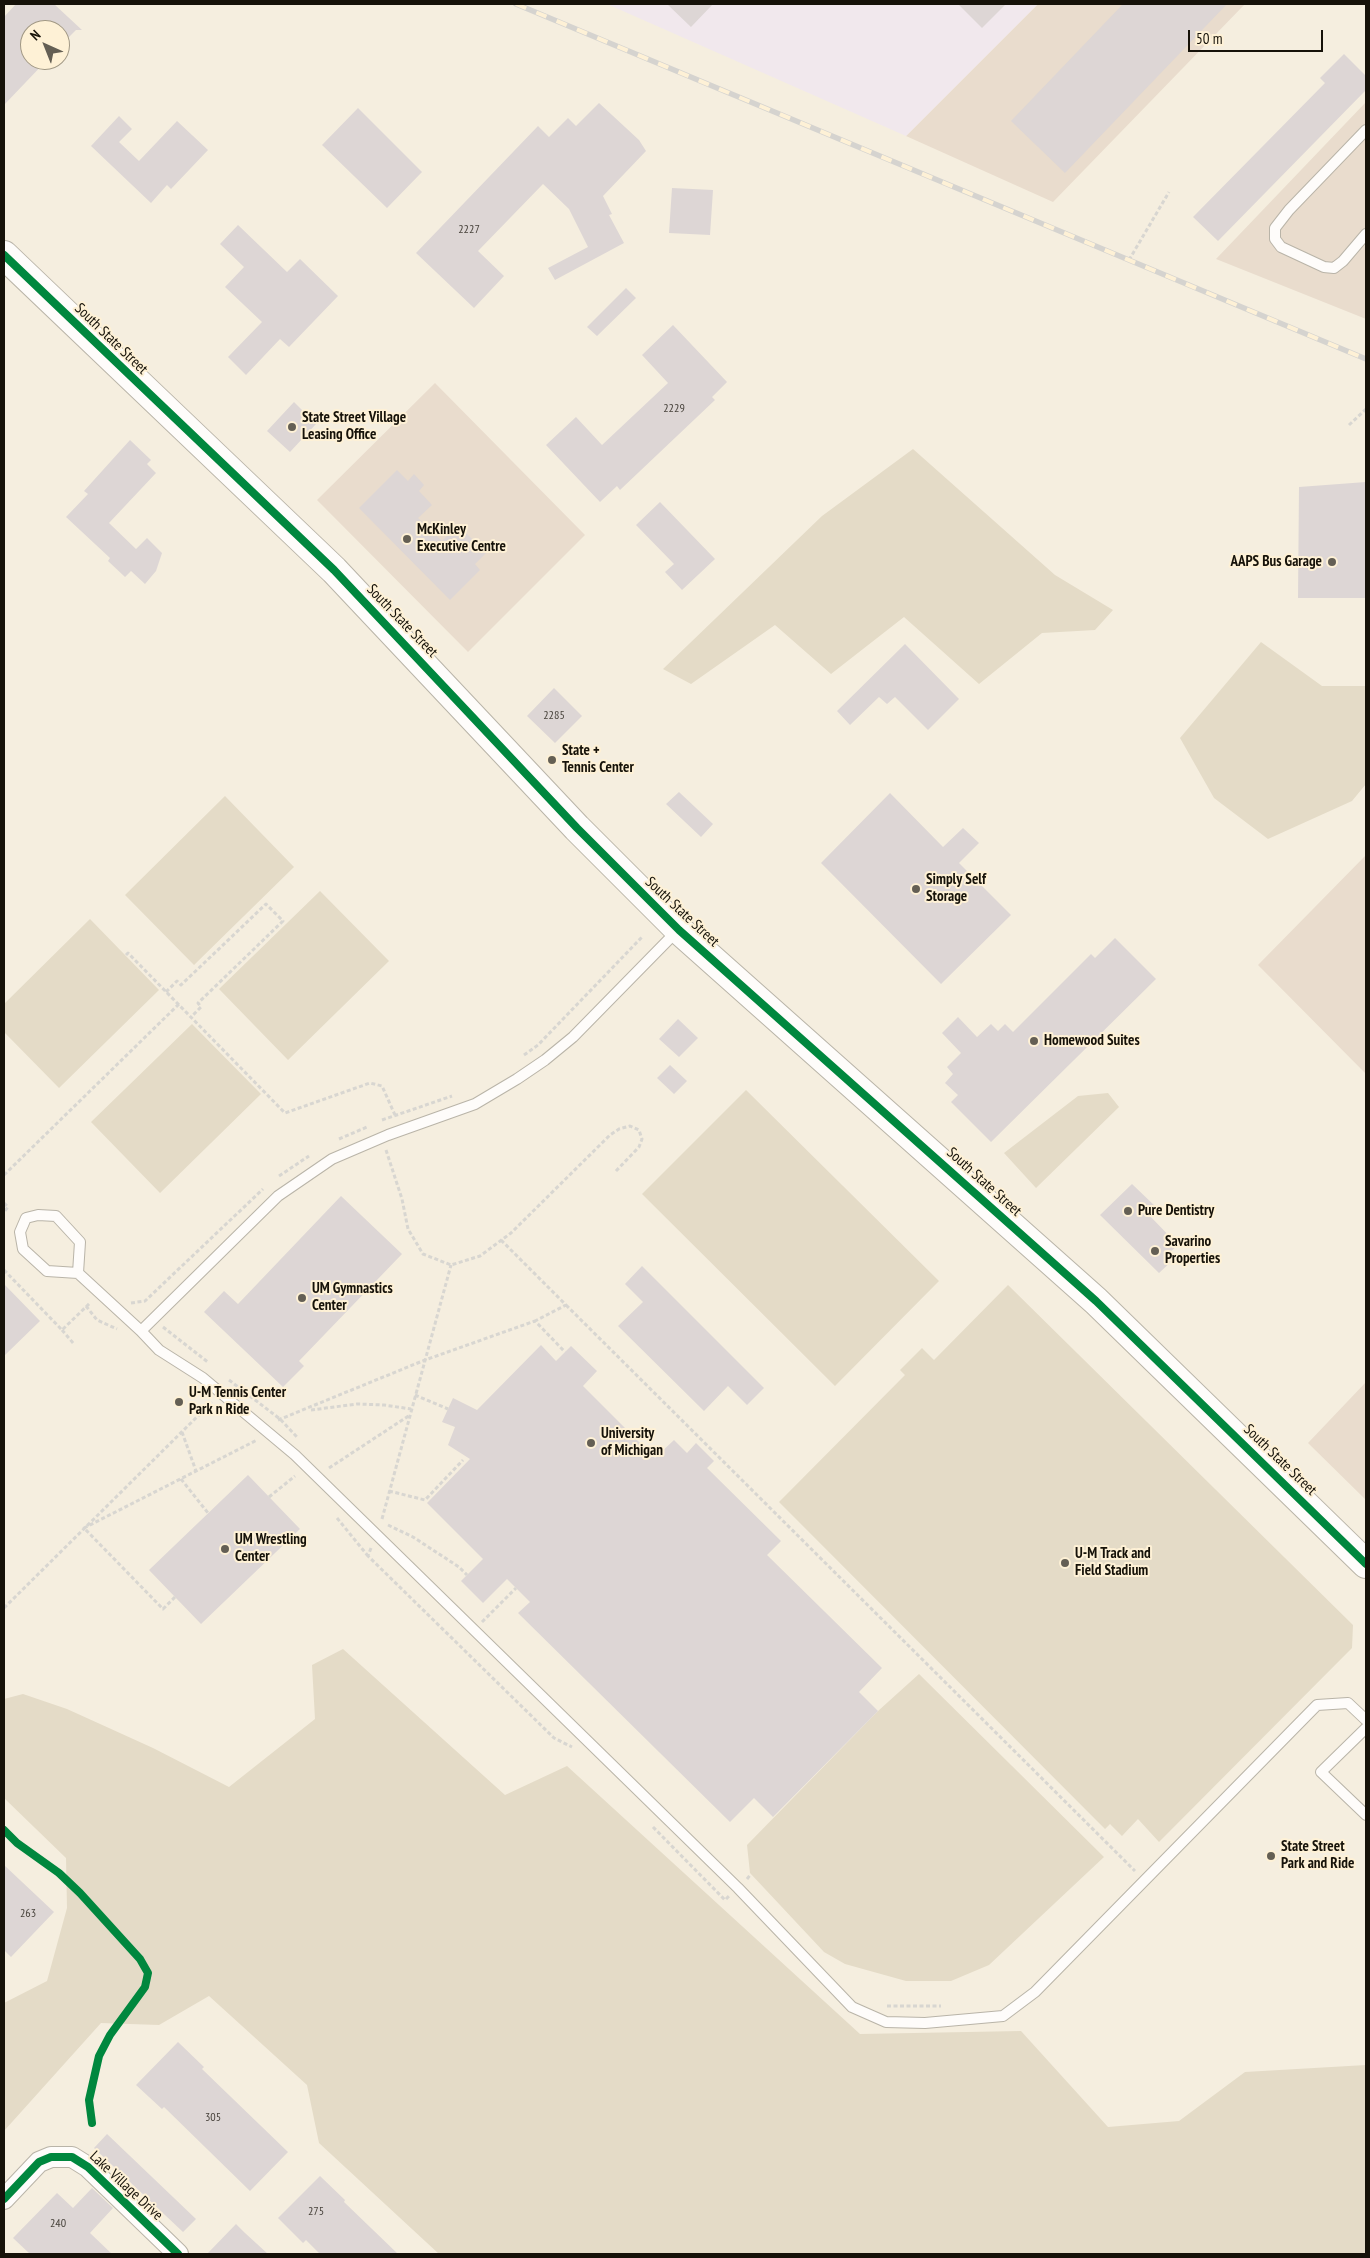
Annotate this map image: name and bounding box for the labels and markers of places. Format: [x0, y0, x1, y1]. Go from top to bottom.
place label: State Street Village Leasing Office [302, 409, 406, 444]
marker: State Street Village Leasing Office [286, 421, 298, 433]
place label: McKinley Executive Centre [417, 521, 506, 556]
marker: McKinley Executive Centre [401, 533, 413, 545]
place label: AAPS Bus Garage [1231, 553, 1322, 571]
marker: AAPS Bus Garage [1326, 556, 1338, 568]
place label: State + Tennis Center [562, 742, 634, 777]
marker: State + Tennis Center [546, 754, 558, 766]
place label: Simply Self Storage [926, 871, 986, 906]
marker: Simply Self Storage [910, 883, 922, 895]
place label: Homewood Suites [1044, 1032, 1140, 1050]
marker: Homewood Suites [1028, 1035, 1040, 1047]
place label: Pure Dentistry [1138, 1202, 1214, 1220]
marker: Pure Dentistry [1122, 1205, 1134, 1217]
place label: Savarino Properties [1165, 1233, 1220, 1268]
marker: Savarino Properties [1149, 1245, 1161, 1257]
place label: UM Gymnastics Center [312, 1280, 393, 1315]
marker: UM Gymnastics Center [296, 1292, 308, 1304]
place label: U-M Tennis Center Park n Ride [189, 1384, 286, 1419]
marker: U-M Tennis Center Park n Ride [173, 1396, 185, 1408]
place label: University of Michigan [601, 1425, 663, 1460]
marker: University of Michigan [585, 1437, 597, 1449]
place label: UM Wrestling Center [235, 1531, 307, 1566]
marker: UM Wrestling Center [219, 1543, 231, 1555]
place label: U-M Track and Field Stadium [1075, 1545, 1151, 1580]
marker: U-M Track and Field Stadium [1059, 1557, 1071, 1569]
place label: State Street Park and Ride [1281, 1838, 1354, 1873]
marker: State Street Park and Ride [1265, 1850, 1277, 1862]

